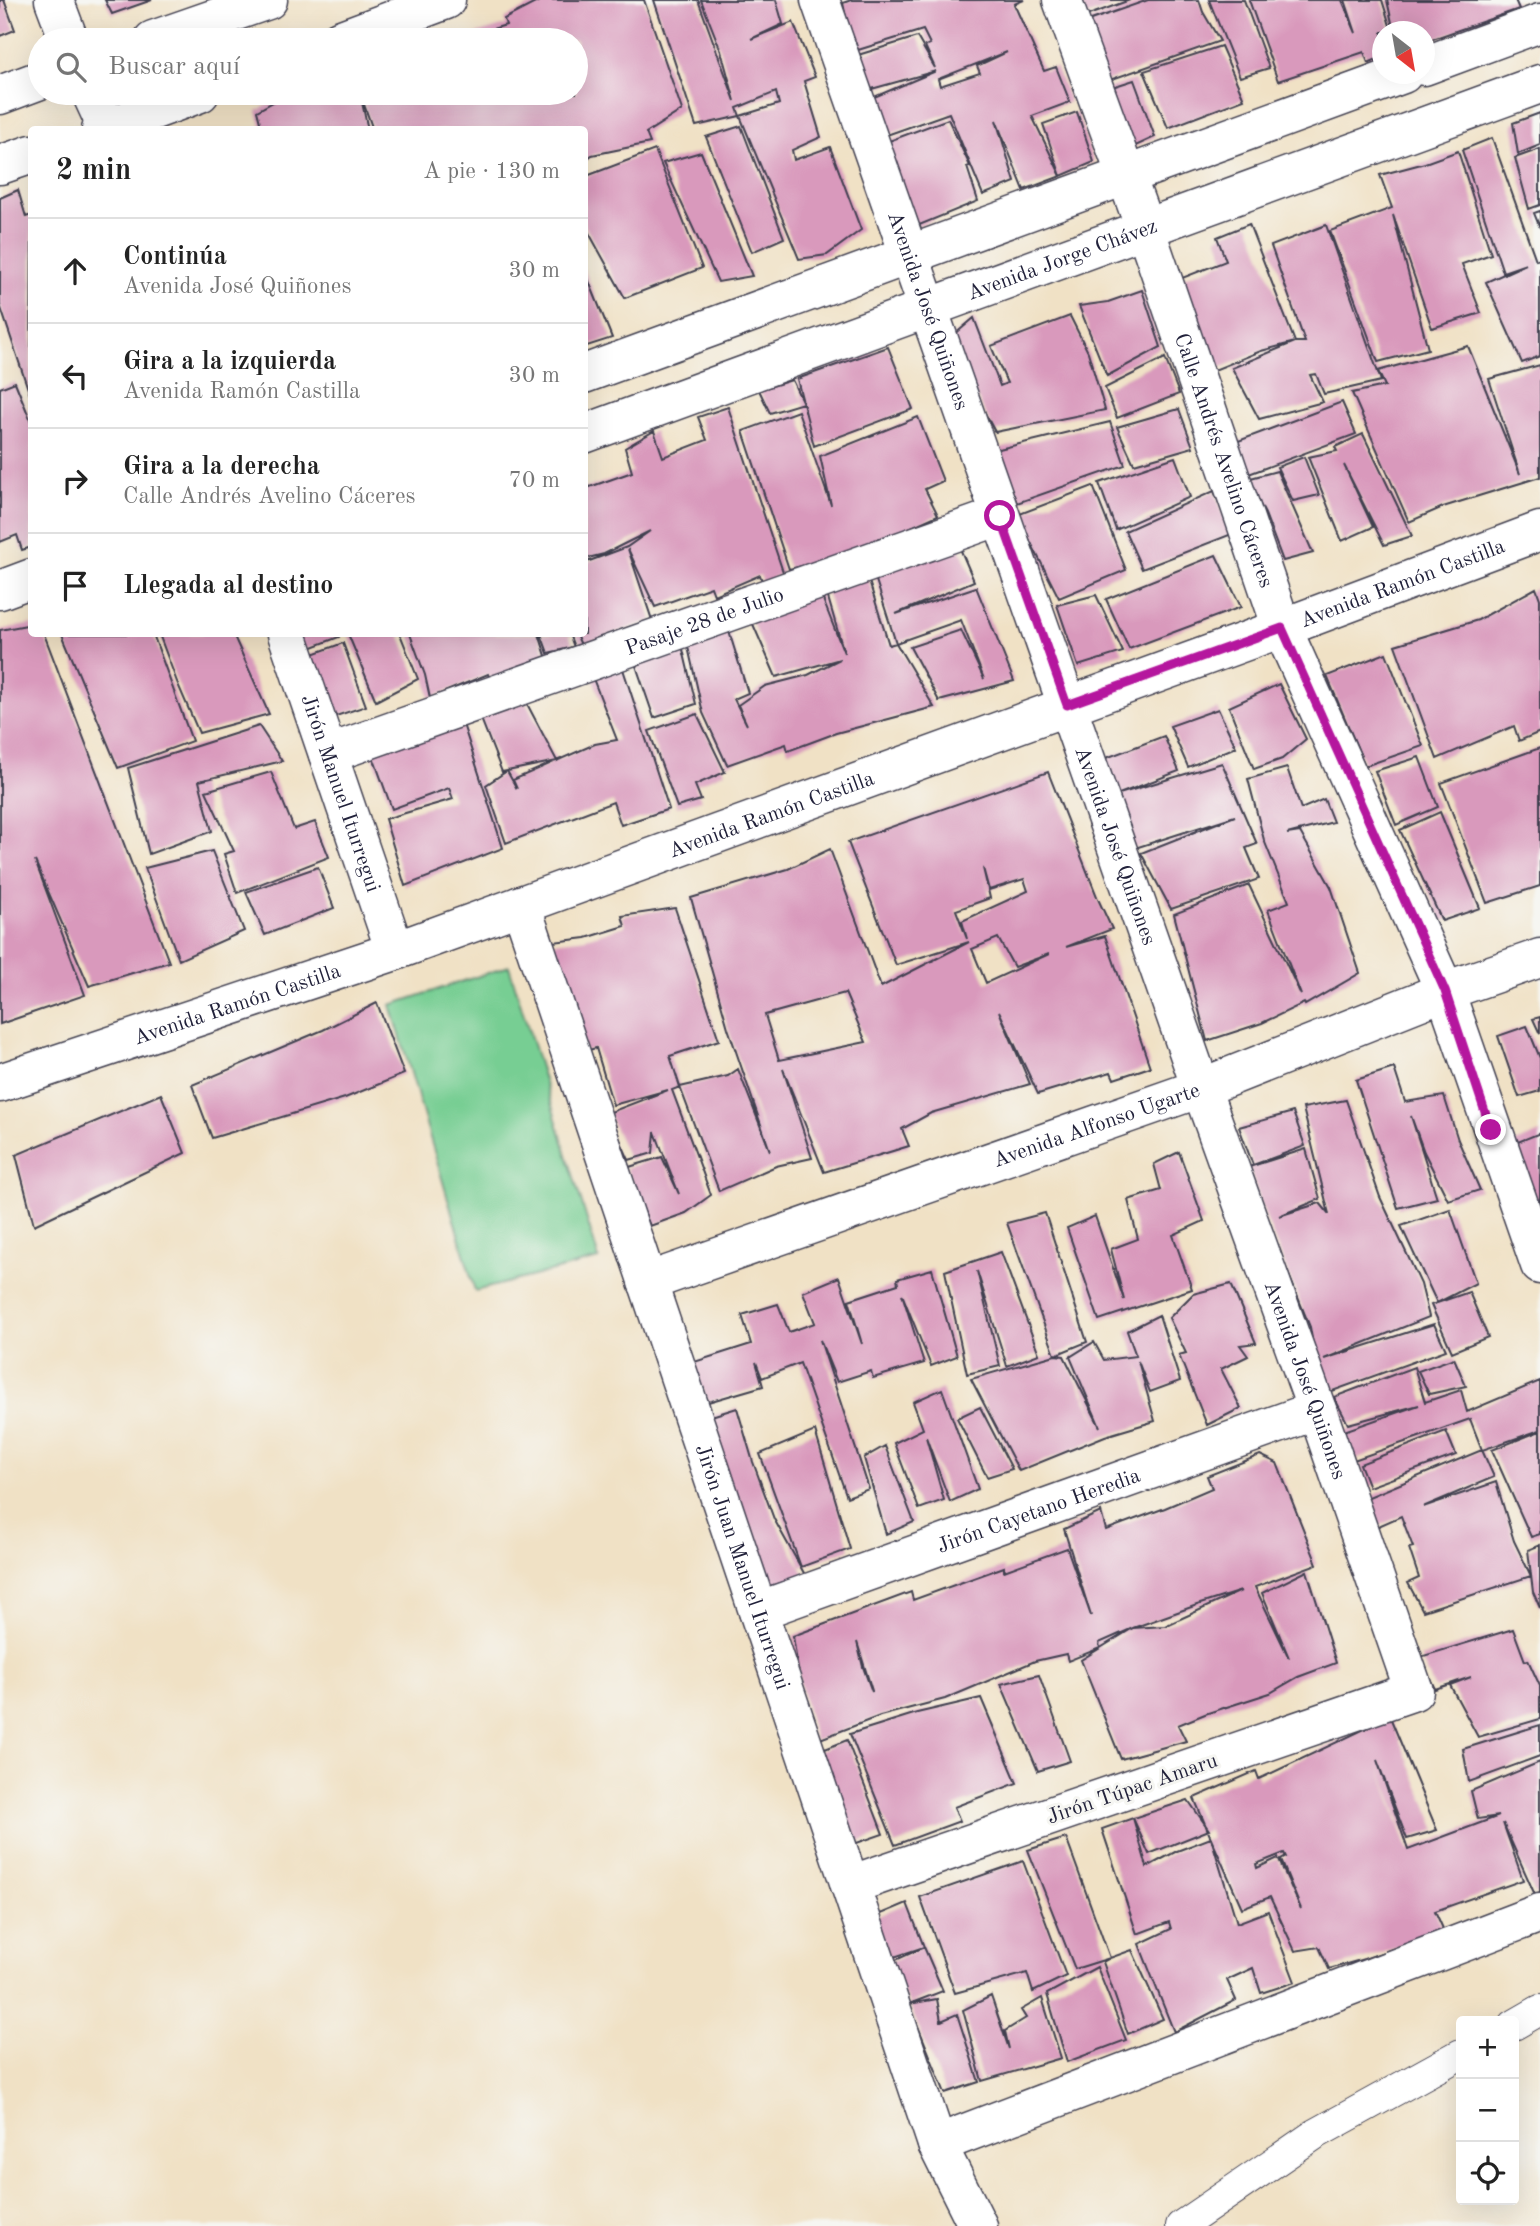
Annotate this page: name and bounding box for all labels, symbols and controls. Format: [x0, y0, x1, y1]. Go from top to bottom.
north arrow [1372, 21, 1435, 84]
search box [28, 28, 588, 105]
icon: search [52, 48, 90, 86]
text: Buscar aquí [108, 54, 240, 80]
text: 2 min [56, 156, 131, 186]
text: A pie · 130 m [423, 160, 560, 183]
street label: Avenida José Quiñones [883, 209, 972, 413]
street label: Avenida Jorge Chávez [965, 216, 1160, 305]
text: Continúa [123, 244, 227, 270]
icon: ahead [56, 252, 94, 290]
text: 30 m [509, 259, 560, 282]
text: Avenida José Quiñones [123, 275, 351, 298]
street label: Calle Andrés Avelino Cáceres [1170, 331, 1276, 590]
text: Gira a la izquierda [123, 349, 336, 375]
icon: left [56, 357, 94, 395]
text: 30 m [509, 364, 560, 387]
text: Avenida Ramón Castilla [123, 380, 360, 403]
text: Gira a la derecha [123, 454, 320, 480]
icon: right [56, 462, 94, 500]
text: 70 m [509, 469, 560, 492]
text: Calle Andrés Avelino Cáceres [123, 485, 415, 508]
route start [984, 500, 1015, 531]
street label: Avenida Ramón Castilla [1298, 536, 1508, 632]
icon: arrive [56, 567, 94, 605]
text: Llegada al destino [123, 573, 333, 599]
street label: Pasaje 28 de Julio [623, 584, 787, 660]
street label: Jirón Manuel Iturregui [296, 692, 383, 895]
street label: Avenida José Quiñones [1070, 744, 1159, 948]
street label: Avenida Ramón Castilla [666, 768, 877, 862]
street label: Avenida Ramón Castilla [131, 961, 344, 1050]
street label: Avenida Alfonso Ugarte [991, 1080, 1203, 1172]
route end [1475, 1114, 1506, 1145]
street label: Avenida José Quiñones [1259, 1279, 1349, 1482]
street label: Jirón Juan Manuel Iturregui [691, 1442, 793, 1692]
street label: Jirón Cayetano Heredia [935, 1465, 1143, 1558]
street label: Jirón Túpac Amaru [1045, 1750, 1220, 1828]
map controls [1456, 2016, 1519, 2205]
button: + [1456, 2016, 1519, 2079]
button: − [1456, 2079, 1519, 2142]
button: locate [1456, 2142, 1519, 2205]

